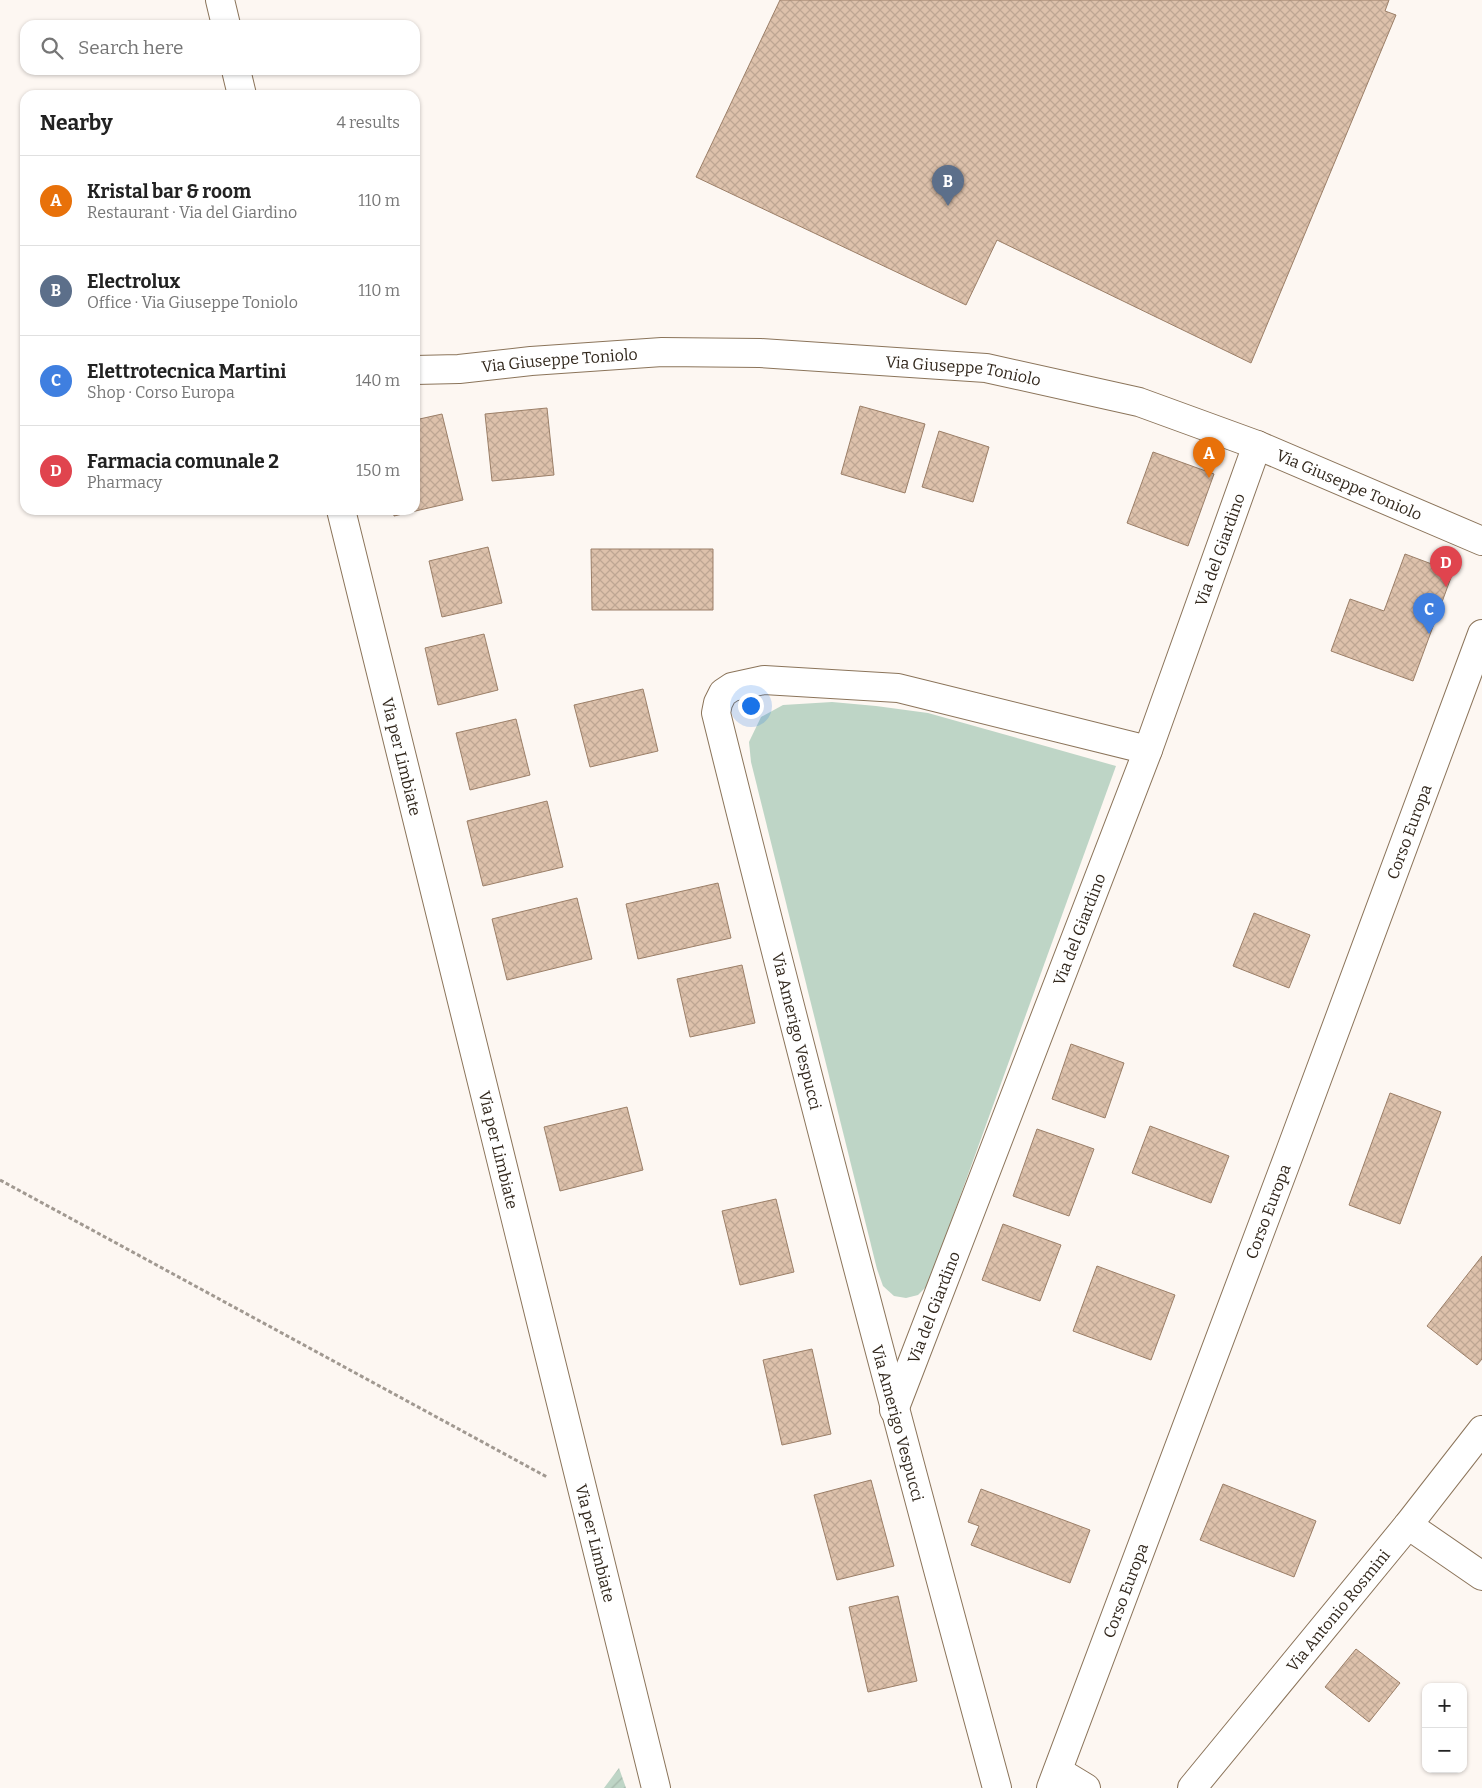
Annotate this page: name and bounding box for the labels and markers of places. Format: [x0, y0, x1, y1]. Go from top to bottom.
pin: B [932, 165, 964, 206]
pin: A [1193, 437, 1225, 478]
pin: D [1430, 546, 1462, 587]
pin: C [1413, 593, 1445, 634]

